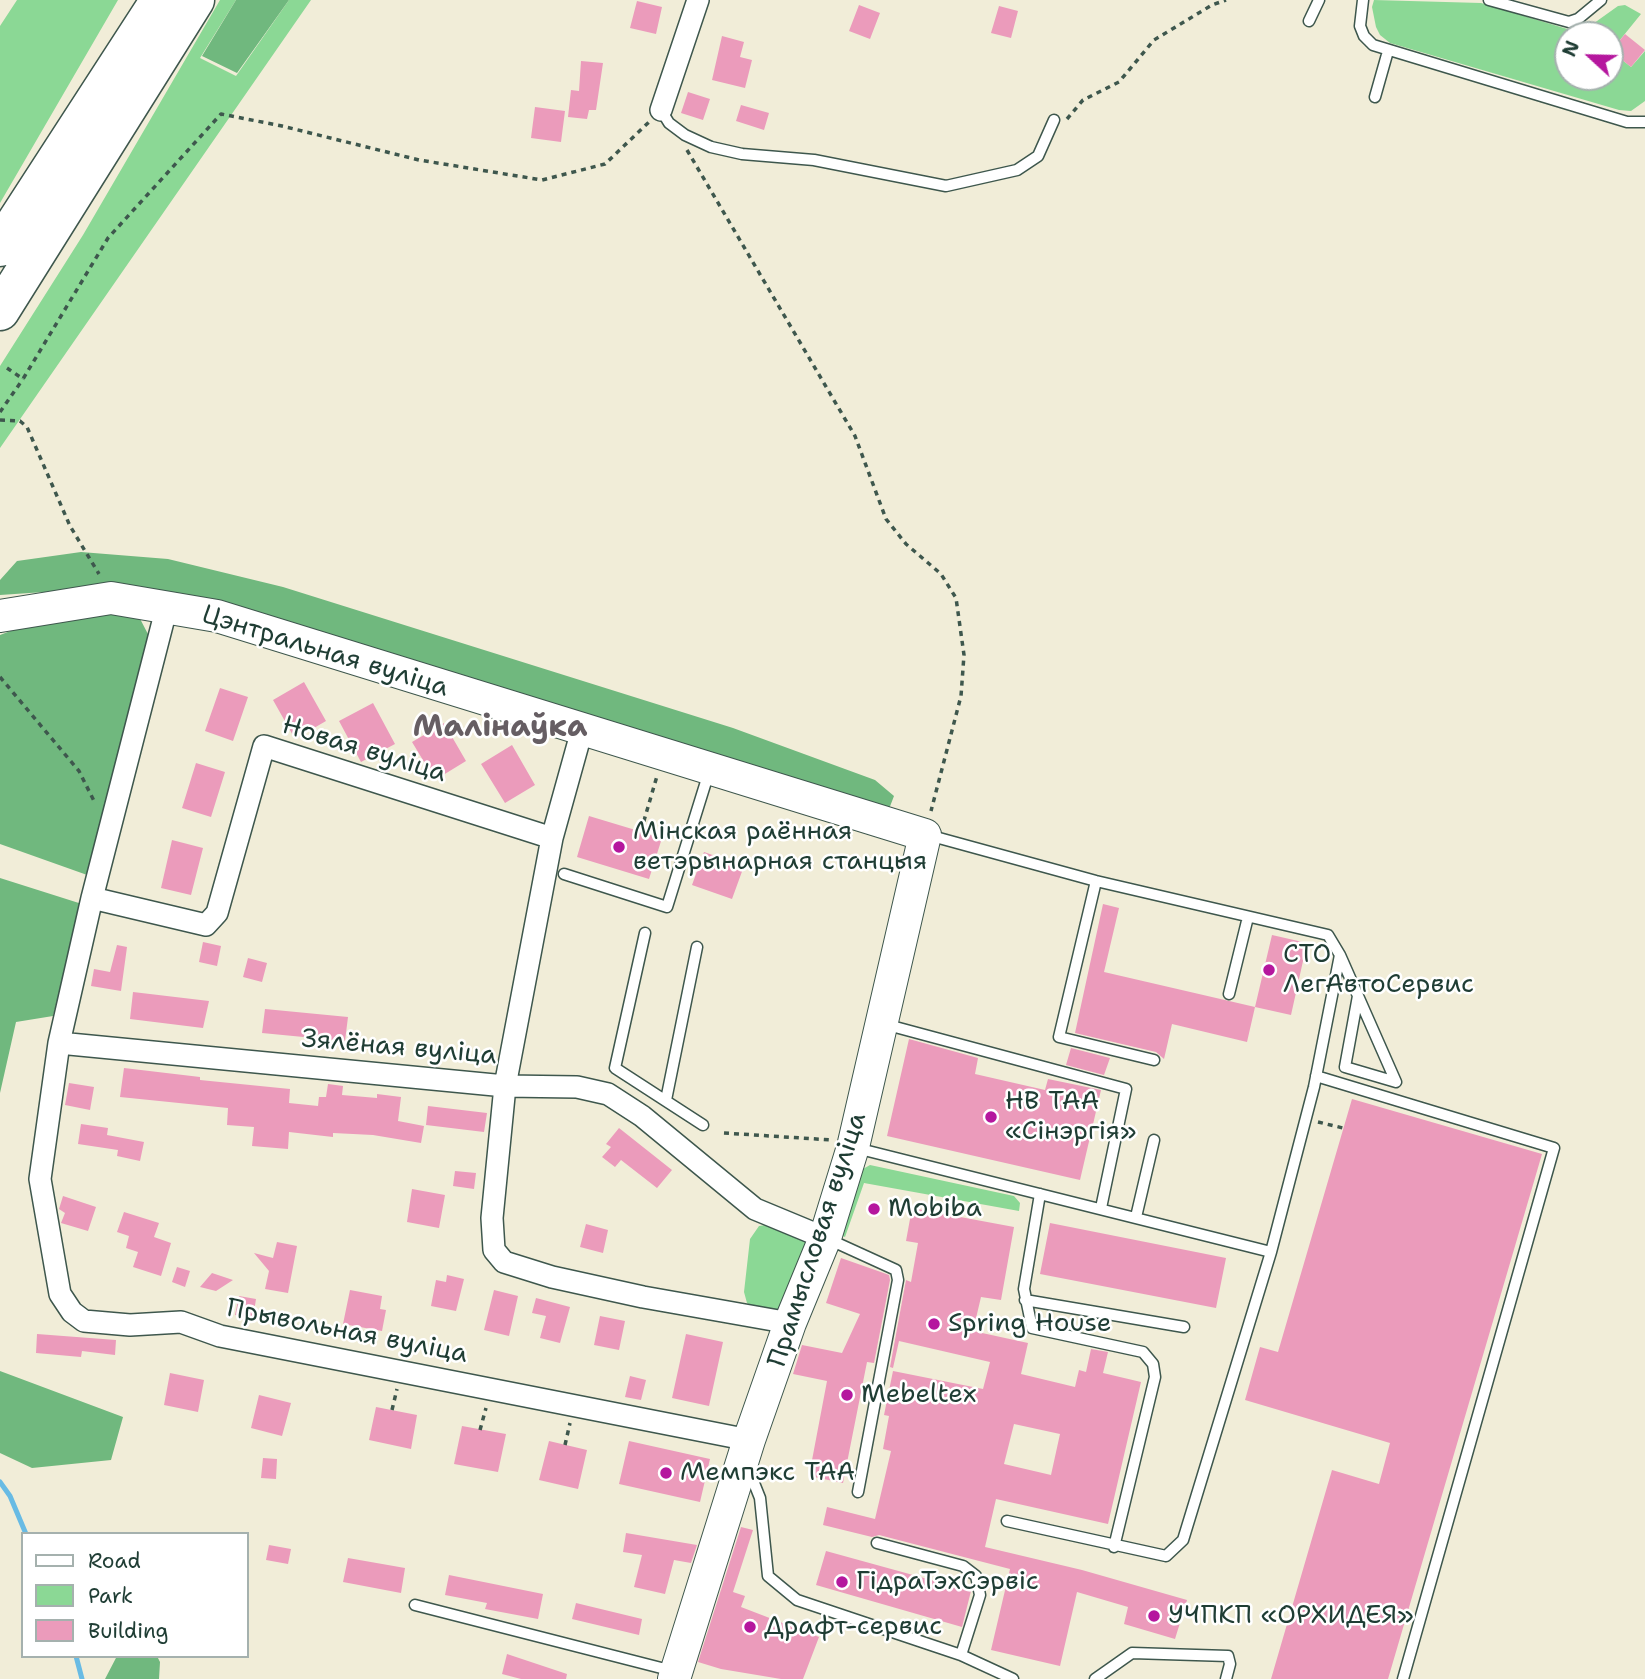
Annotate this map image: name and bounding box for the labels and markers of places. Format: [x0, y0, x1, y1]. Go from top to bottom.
place label: Мінская раённая ветэрынарная станцыя [633, 816, 927, 878]
marker: Мінская раённая ветэрынарная станцыя [611, 839, 627, 855]
place label: СТО ЛегАвтоСервис [1283, 939, 1474, 1000]
marker: СТО ЛегАвтоСервис [1261, 962, 1277, 978]
place label: НВ ТАА «Сінэргія» [1005, 1086, 1136, 1148]
marker: НВ ТАА «Сінэргія» [983, 1109, 999, 1125]
place label: Mobiba [888, 1193, 982, 1225]
marker: Mobiba [866, 1201, 882, 1217]
place label: Spring House [948, 1308, 1112, 1340]
marker: Spring House [926, 1316, 942, 1332]
place label: Mebeltex [861, 1379, 976, 1411]
marker: Mebeltex [839, 1387, 855, 1403]
place label: Мемпэкс ТАА [680, 1457, 855, 1489]
marker: Мемпэкс ТАА [658, 1465, 674, 1481]
place label: ГідраТэхСэрвіс [856, 1566, 1039, 1598]
marker: ГідраТэхСэрвіс [834, 1574, 850, 1590]
place label: УЧПКП «ОРХИДЕЯ» [1168, 1600, 1414, 1632]
marker: УЧПКП «ОРХИДЕЯ» [1146, 1608, 1162, 1624]
place label: Драфт-сервис [764, 1611, 942, 1643]
marker: Драфт-сервис [742, 1619, 758, 1635]

